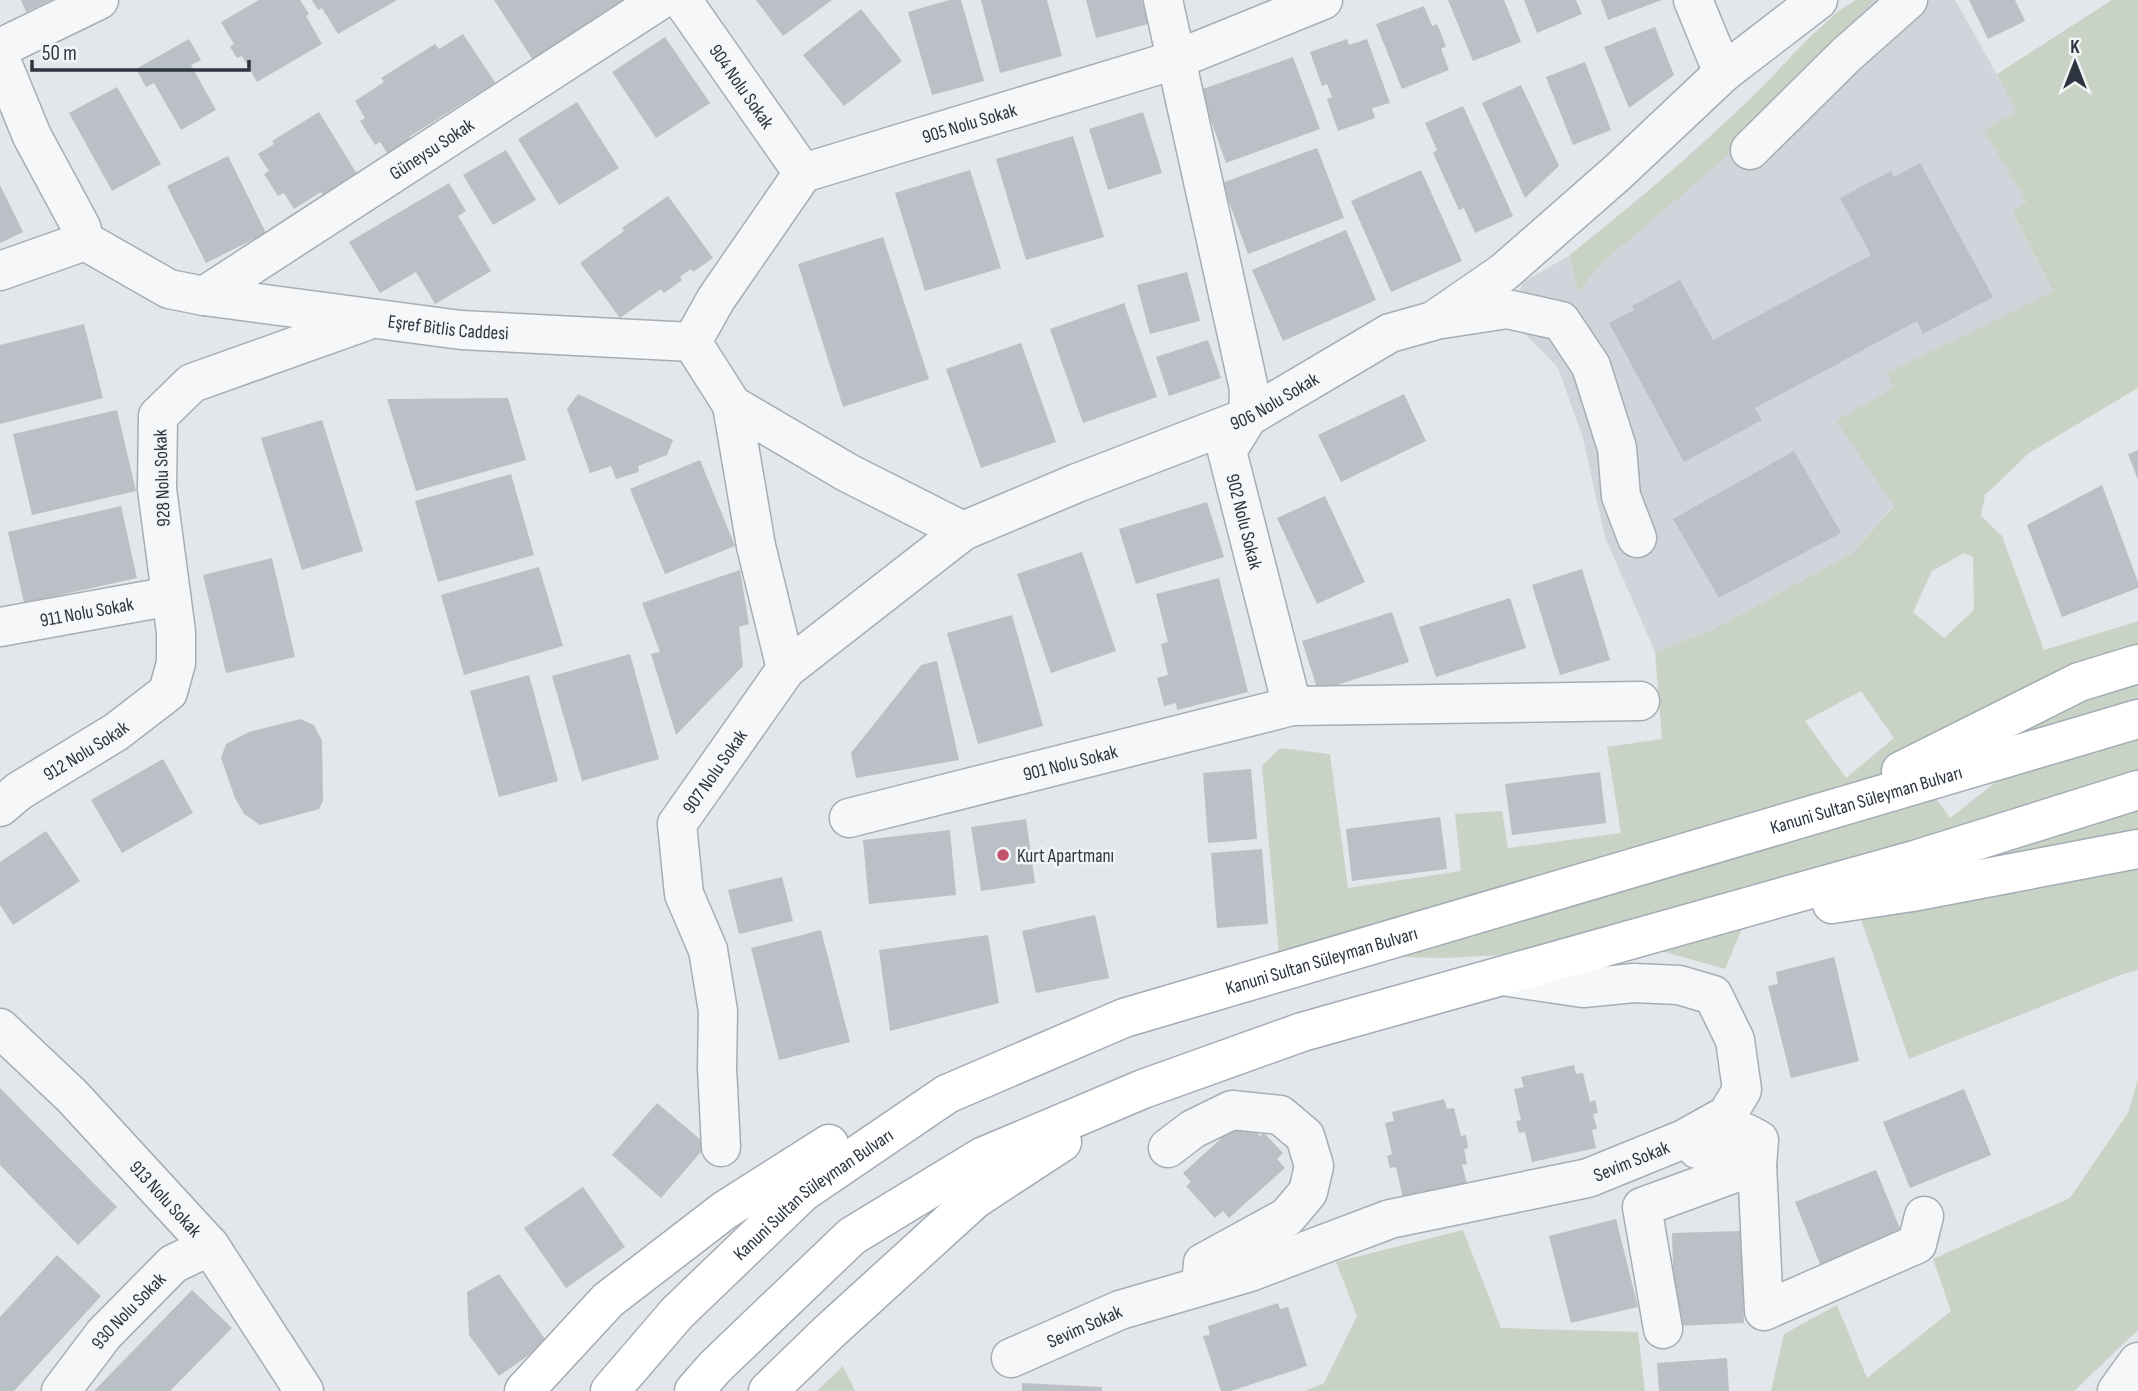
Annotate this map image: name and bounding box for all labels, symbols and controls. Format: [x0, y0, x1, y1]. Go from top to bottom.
scale bar [32, 28, 248, 72]
north arrow [2040, 28, 2110, 98]
text: K [2070, 36, 2080, 59]
street label: 904 Nolu Sokak [703, 40, 779, 134]
text: 50 m [42, 41, 77, 66]
street label: 905 Nolu Sokak [920, 99, 1020, 149]
street label: Güneysu Sokak [386, 113, 479, 186]
street label: Eşref Bitlis Caddesi [386, 310, 509, 345]
street label: 906 Nolu Sokak [1227, 367, 1324, 436]
street label: 928 Nolu Sokak [149, 428, 176, 527]
street label: 902 Nolu Sokak [1220, 472, 1267, 573]
street label: 911 Nolu Sokak [38, 593, 136, 633]
street label: 912 Nolu Sokak [40, 716, 135, 786]
street label: 907 Nolu Sokak [678, 725, 753, 818]
street label: 901 Nolu Sokak [1021, 740, 1121, 787]
street label: Kanuni Sultan Süleyman Bulvarı [1768, 761, 1965, 840]
place label: Kurt Apartmanı [1017, 845, 1114, 868]
marker: Kurt Apartmanı [995, 847, 1011, 863]
street label: Kanuni Sultan Süleyman Bulvarı [1223, 922, 1420, 1000]
street label: Kanuni Sultan Süleyman Bulvarı [729, 1124, 898, 1266]
street label: Sevim Sokak [1590, 1136, 1674, 1188]
street label: 913 Nolu Sokak [124, 1156, 206, 1243]
street label: 930 Nolu Sokak [87, 1268, 172, 1354]
street label: Sevim Sokak [1044, 1300, 1127, 1354]

